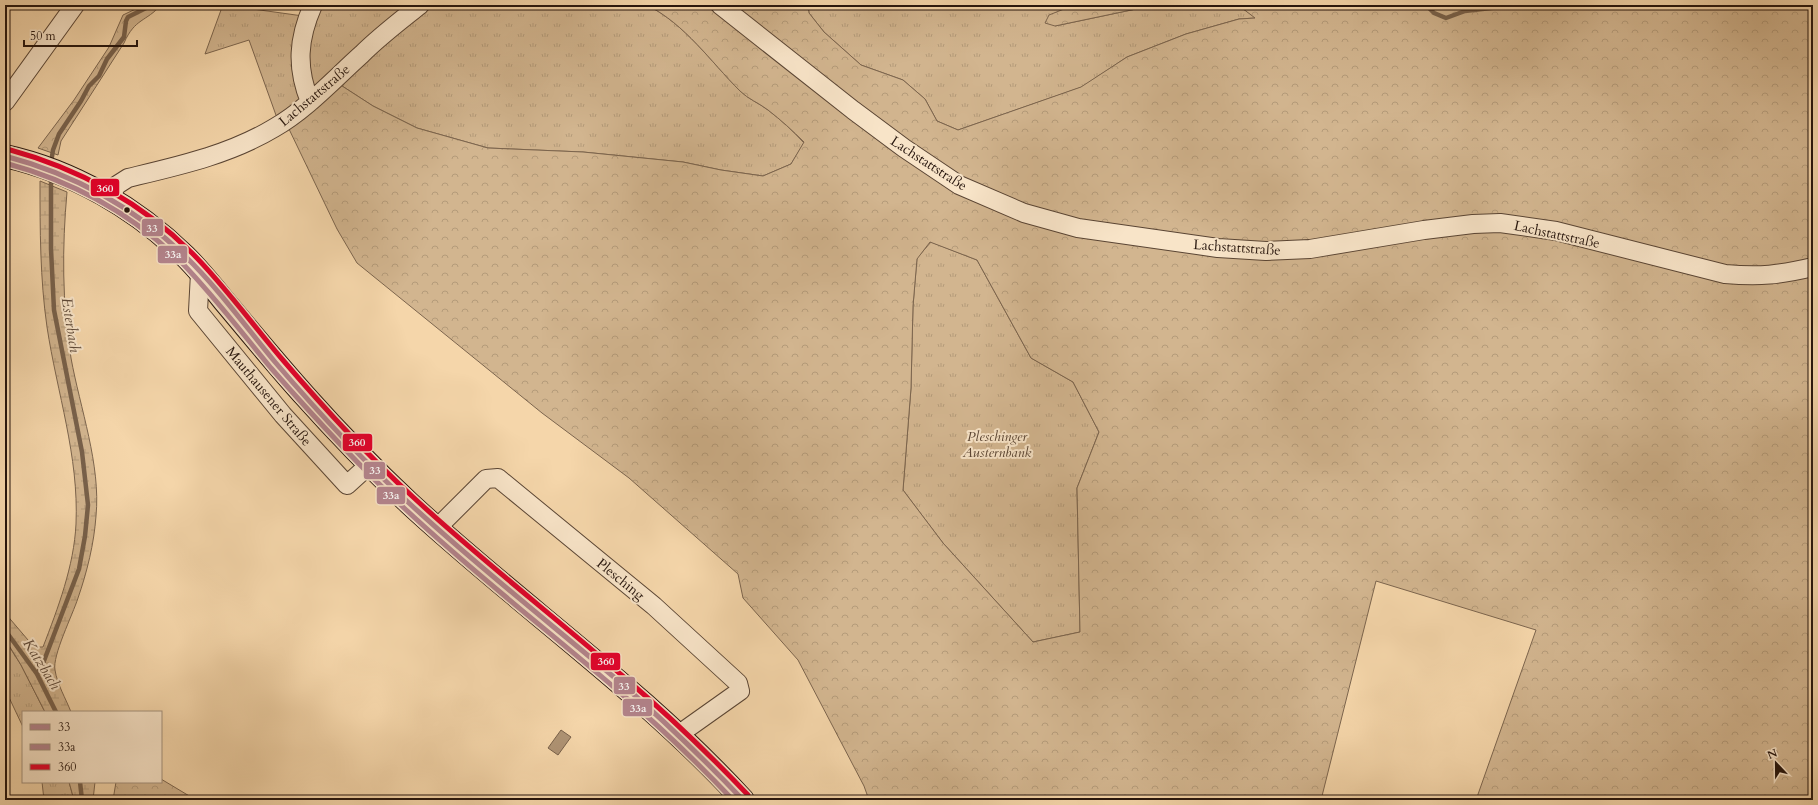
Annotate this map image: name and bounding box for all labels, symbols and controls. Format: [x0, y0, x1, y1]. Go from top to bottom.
scale bar [24, 22, 137, 48]
text: 50 m [30, 28, 57, 44]
street label: Lachstattstraße [275, 60, 354, 131]
street label: Lachstattstraße [887, 132, 971, 195]
line badge: 360 [90, 178, 120, 197]
text: 360 [97, 181, 114, 196]
unlabelled marker [122, 205, 132, 215]
street label: Lachstattstraße [1512, 216, 1602, 253]
line badge: 33 [141, 218, 164, 237]
text: 33 [146, 221, 158, 236]
street label: Lachstattstraße [1193, 235, 1281, 260]
line badge: 33a [157, 245, 188, 264]
text: 33a [165, 247, 182, 262]
water label: Esterbach [57, 296, 85, 355]
street label: Mauthausener Straße [221, 343, 316, 450]
park label: Pleschinger Austernbank [962, 427, 1031, 462]
line badge: 360 [342, 433, 373, 452]
text: 360 [349, 435, 366, 450]
line badge: 33 [363, 461, 386, 480]
text: 33 [369, 463, 381, 478]
line badge: 33a [376, 486, 406, 505]
text: 33a [383, 488, 400, 503]
street label: Plesching [593, 554, 649, 605]
water label: Katzbach [19, 635, 66, 694]
line badge: 360 [590, 652, 621, 671]
text: 360 [598, 654, 615, 669]
line badge: 33 [613, 676, 636, 695]
text: 33 [618, 679, 630, 694]
line badge: 33a [622, 698, 653, 717]
text: 33a [630, 701, 647, 716]
legend [22, 711, 162, 783]
text: 33 [58, 719, 70, 735]
text: 33a [58, 739, 76, 755]
north arrow [1756, 743, 1796, 783]
text: N [1765, 745, 1780, 763]
text: 360 [58, 759, 76, 775]

